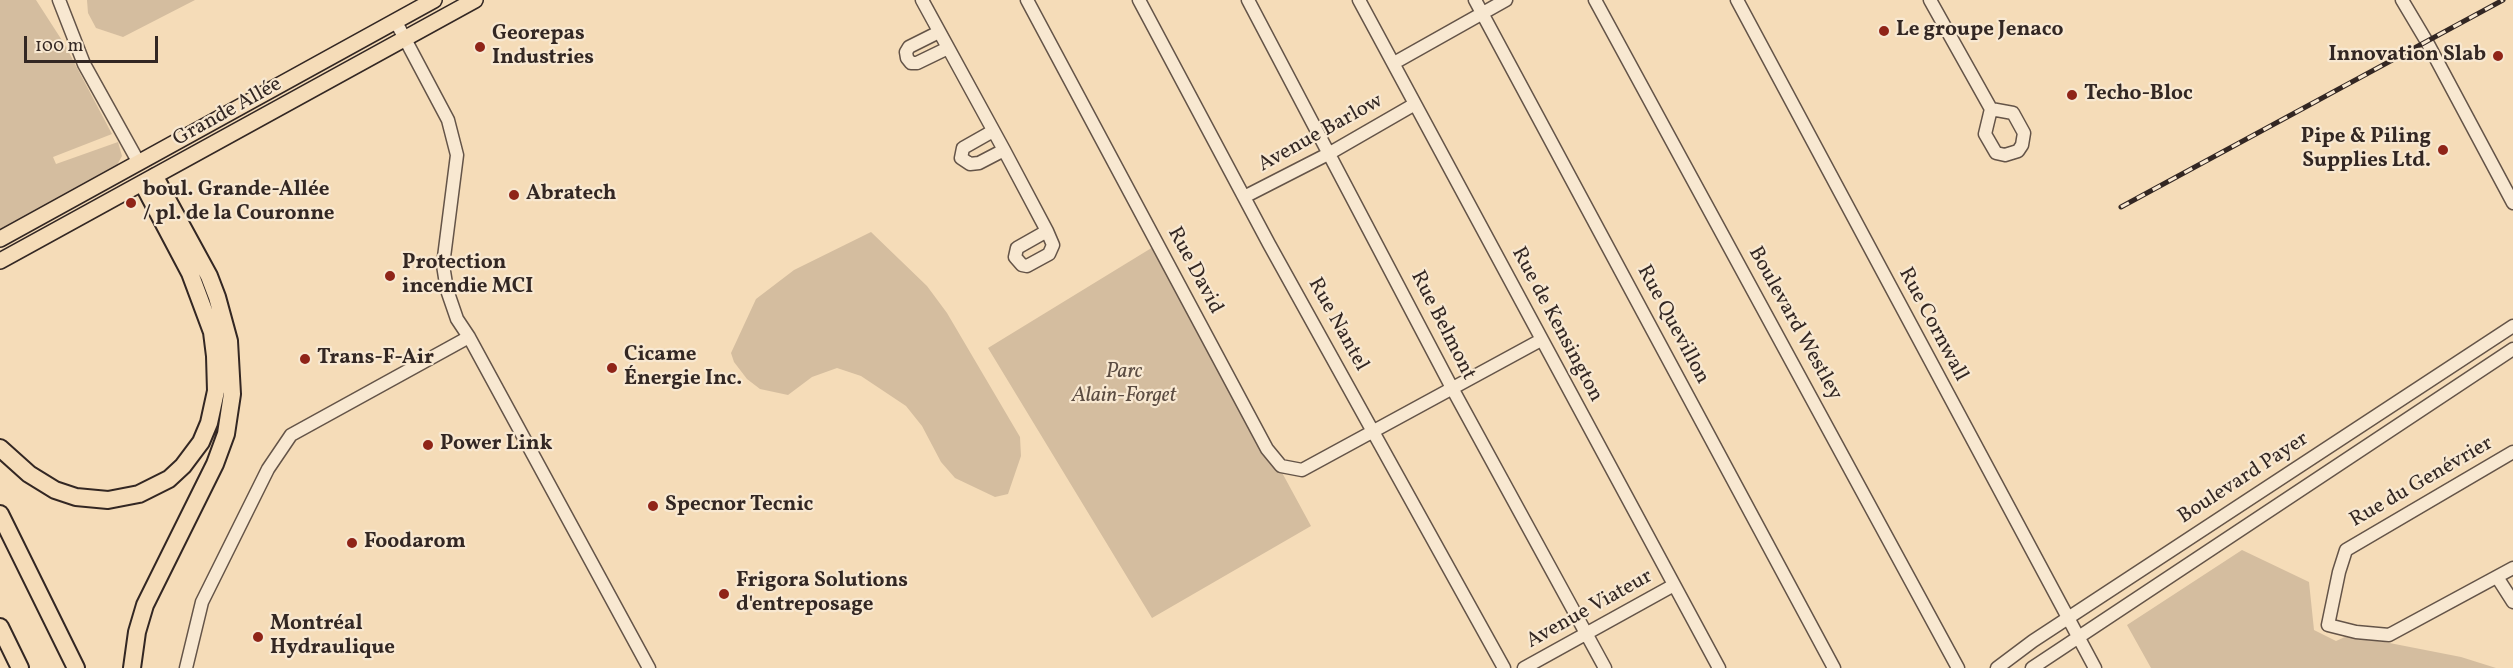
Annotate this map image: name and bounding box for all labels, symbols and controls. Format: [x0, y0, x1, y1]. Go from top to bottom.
place label: Le groupe Jenaco [1896, 18, 2064, 44]
place label: Georepas Industries [492, 22, 594, 72]
scale bar [27, 24, 160, 62]
marker: Le groupe Jenaco [1877, 24, 1891, 38]
text: 100 m [35, 34, 84, 59]
marker: Georepas Industries [473, 40, 487, 54]
place label: Innovation Slab [2328, 43, 2486, 69]
marker: Innovation Slab [2491, 49, 2505, 63]
street label: Grande Allée [169, 73, 287, 153]
place label: Techo-Bloc [2084, 82, 2193, 108]
marker: Techo-Bloc [2065, 88, 2079, 102]
street label: Avenue Barlow [1254, 89, 1388, 179]
place label: Pipe & Piling Supplies Ltd. [2301, 125, 2431, 175]
marker: Pipe & Piling Supplies Ltd. [2436, 143, 2450, 157]
place label: boul. Grande-Allée / pl. de la Couronne [143, 178, 335, 228]
place label: Abratech [526, 182, 616, 208]
marker: Abratech [507, 188, 521, 202]
marker: boul. Grande-Allée / pl. de la Couronne [124, 196, 138, 210]
street label: Rue David [1161, 223, 1227, 319]
street label: Rue de Kensington [1505, 243, 1607, 407]
street label: Boulevard Westley [1741, 243, 1847, 405]
place label: Protection incendie MCI [402, 251, 533, 301]
street label: Rue Quevillon [1630, 261, 1714, 389]
street label: Rue Cornwall [1892, 264, 1972, 386]
street label: Rue Belmont [1404, 267, 1480, 385]
marker: Protection incendie MCI [383, 269, 397, 283]
street label: Rue Nantel [1301, 274, 1373, 376]
place label: Cicame Énergie Inc. [624, 343, 742, 393]
place label: Trans-F-Air [317, 346, 434, 372]
marker: Trans-F-Air [298, 352, 312, 366]
park label: Parc Alain-Forget [1072, 360, 1176, 410]
marker: Cicame Énergie Inc. [605, 361, 619, 375]
street label: Boulevard Payer [2174, 427, 2314, 531]
place label: Power Link [440, 432, 552, 458]
street label: Rue du Genévrier [2346, 432, 2498, 534]
marker: Power Link [421, 438, 435, 452]
place label: Specnor Tecnic [665, 493, 813, 519]
marker: Specnor Tecnic [646, 499, 660, 513]
place label: Foodarom [364, 530, 466, 556]
marker: Foodarom [345, 536, 359, 550]
street label: Avenue Viateur [1522, 565, 1658, 655]
place label: Frigora Solutions d'entreposage [736, 569, 908, 619]
marker: Frigora Solutions d'entreposage [717, 587, 731, 601]
place label: Montréal Hydraulique [270, 612, 395, 662]
marker: Montréal Hydraulique [251, 630, 265, 644]

